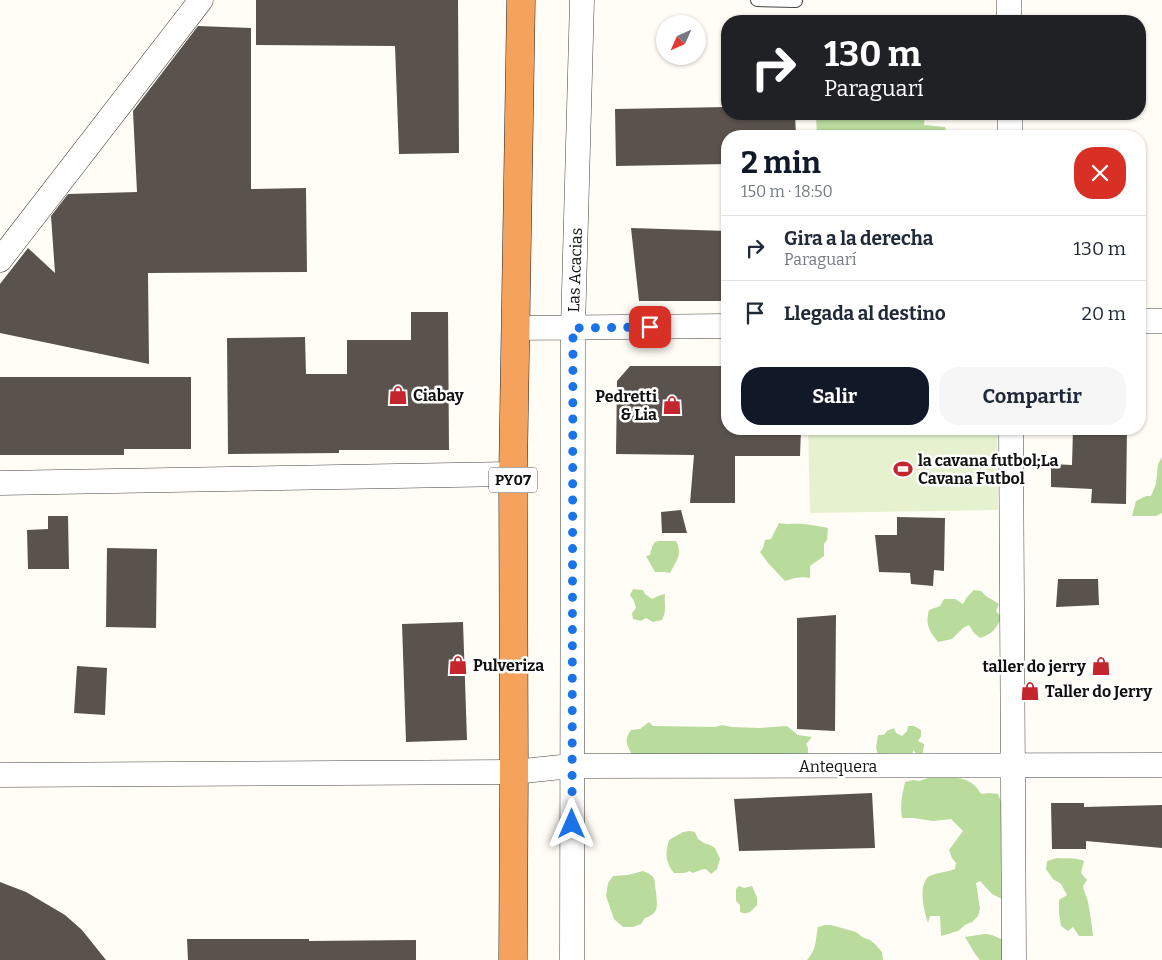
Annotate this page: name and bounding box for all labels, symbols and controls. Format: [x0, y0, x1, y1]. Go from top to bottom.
north arrow [656, 15, 706, 65]
map controls [656, 15, 706, 65]
text: 130 m [824, 33, 921, 75]
icon: right [741, 35, 806, 100]
text: Paraguarí [824, 75, 924, 102]
text: 2 min [741, 145, 821, 181]
button: close [1074, 147, 1126, 199]
text: 150 m · 18:50 [741, 182, 833, 201]
street label: Las Acacias [564, 227, 586, 313]
text: Gira a la derecha [784, 227, 933, 250]
icon: right [741, 234, 769, 262]
text: 130 m [1073, 237, 1126, 260]
text: Paraguarí [784, 250, 856, 269]
icon: arrive [741, 299, 769, 327]
text: Llegada al destino [784, 302, 946, 325]
text: 20 m [1082, 302, 1126, 325]
pin [629, 306, 671, 348]
icon: arrive [636, 313, 664, 341]
button: Salir [741, 367, 929, 425]
button: Compartir [939, 367, 1126, 425]
shop icon: Ciabay [387, 384, 409, 406]
place label: Ciabay [413, 386, 464, 405]
place label: Pedretti & Lia [595, 387, 657, 424]
shop icon: Pedretti & Lia [661, 394, 683, 416]
place label: la cavana futbol;La Cavana Futbol [918, 451, 1058, 488]
sports icon: la cavana futbol;La Cavana Futbol [892, 458, 914, 480]
road number: PY07 [489, 468, 537, 492]
shop icon: Pulveriza [447, 654, 469, 676]
shop icon: taller do jerry [1090, 655, 1112, 677]
place label: Pulveriza [473, 656, 544, 675]
place label: taller do jerry [982, 657, 1086, 676]
shop icon: Taller do Jerry [1019, 680, 1041, 702]
place label: Taller do Jerry [1045, 682, 1152, 701]
street label: Antequera [799, 757, 878, 776]
position arrow [545, 797, 597, 849]

